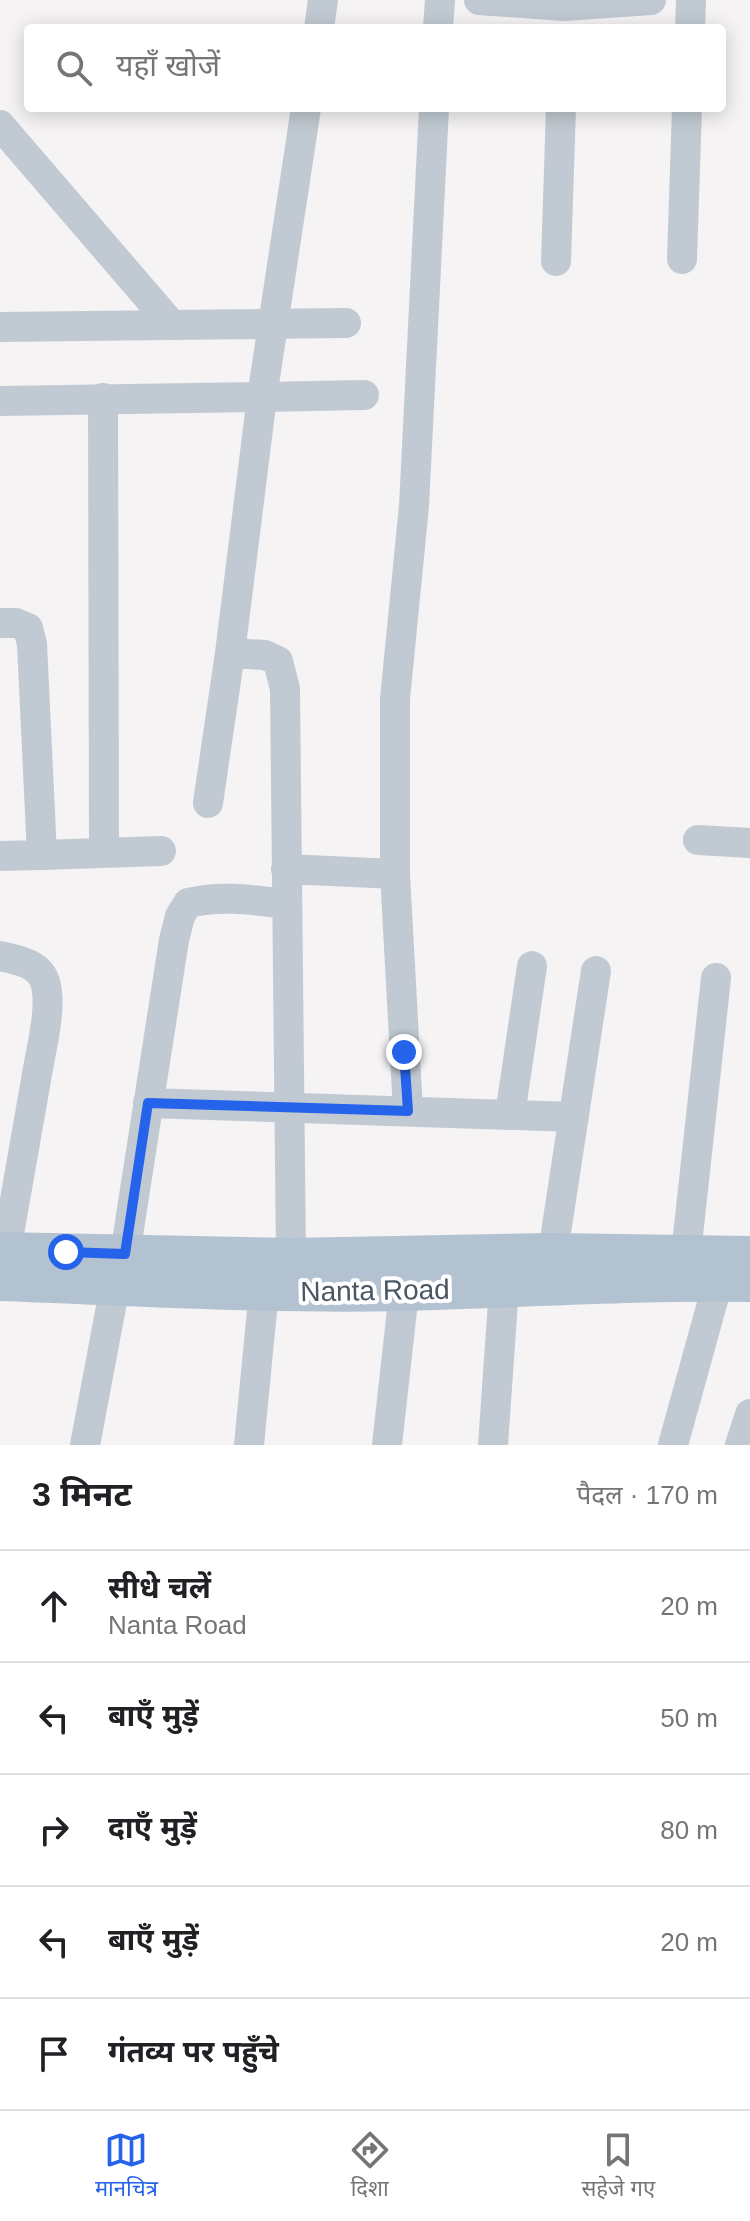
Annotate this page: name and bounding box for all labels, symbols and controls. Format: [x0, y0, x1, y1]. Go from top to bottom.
search box [24, 24, 726, 112]
icon: search [52, 46, 96, 90]
text: यहाँ खोजें [116, 49, 220, 82]
route end [386, 1034, 422, 1070]
route start [48, 1234, 84, 1270]
street label: Nanta Road [300, 1274, 450, 1307]
text: 3 मिनट [32, 1475, 132, 1513]
text: पैदल · 170 m [576, 1480, 718, 1510]
text: सीधे चलें [108, 1571, 211, 1604]
icon: ahead [32, 1584, 76, 1628]
text: 20 m [660, 1591, 718, 1621]
text: Nanta Road [108, 1610, 247, 1640]
icon: left [32, 1696, 76, 1740]
text: बाएँ मुड़ें [108, 1699, 199, 1732]
text: 50 m [660, 1703, 718, 1733]
icon: right [32, 1808, 76, 1852]
text: दाएँ मुड़ें [108, 1811, 197, 1844]
text: 80 m [660, 1815, 718, 1845]
icon: left [32, 1920, 76, 1964]
text: बाएँ मुड़ें [108, 1923, 199, 1956]
text: 20 m [660, 1927, 718, 1957]
icon: arrive [32, 2032, 76, 2076]
text: गंतव्य पर पहुँचे [108, 2035, 279, 2068]
tab: मानचित्र [95, 2128, 158, 2205]
tab: दिशा [348, 2128, 392, 2205]
tab: सहेजे गए [582, 2128, 655, 2205]

